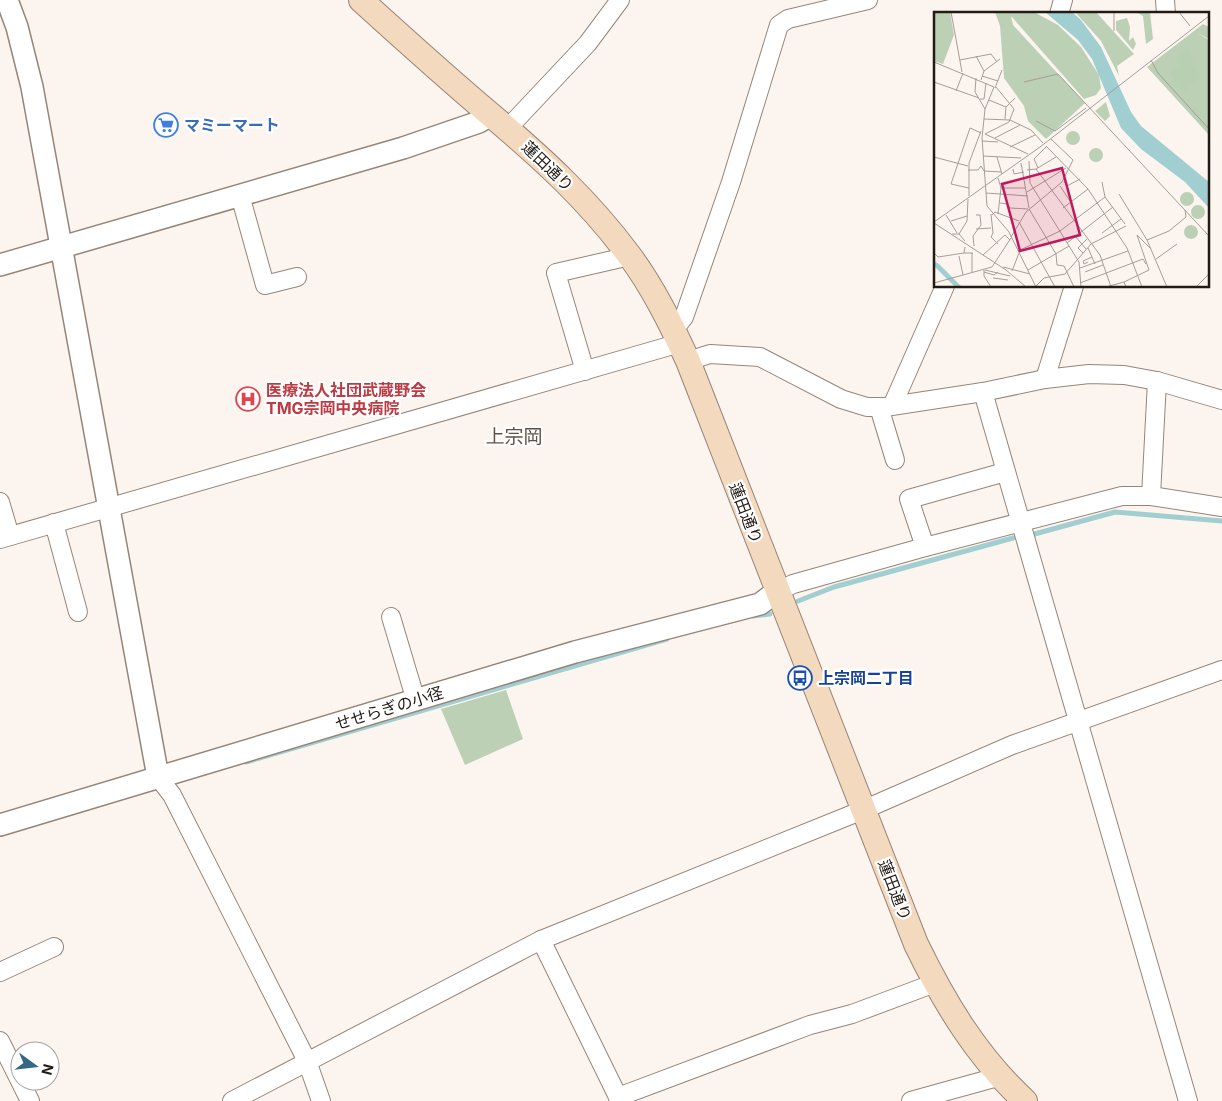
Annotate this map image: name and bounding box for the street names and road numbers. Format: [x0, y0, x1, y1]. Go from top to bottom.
street label: 蓮田通り [518, 137, 578, 195]
street label: 蓮田通り [725, 480, 767, 546]
street label: せせらぎの小径 [333, 682, 445, 734]
street label: 蓮田通り [874, 857, 916, 923]

